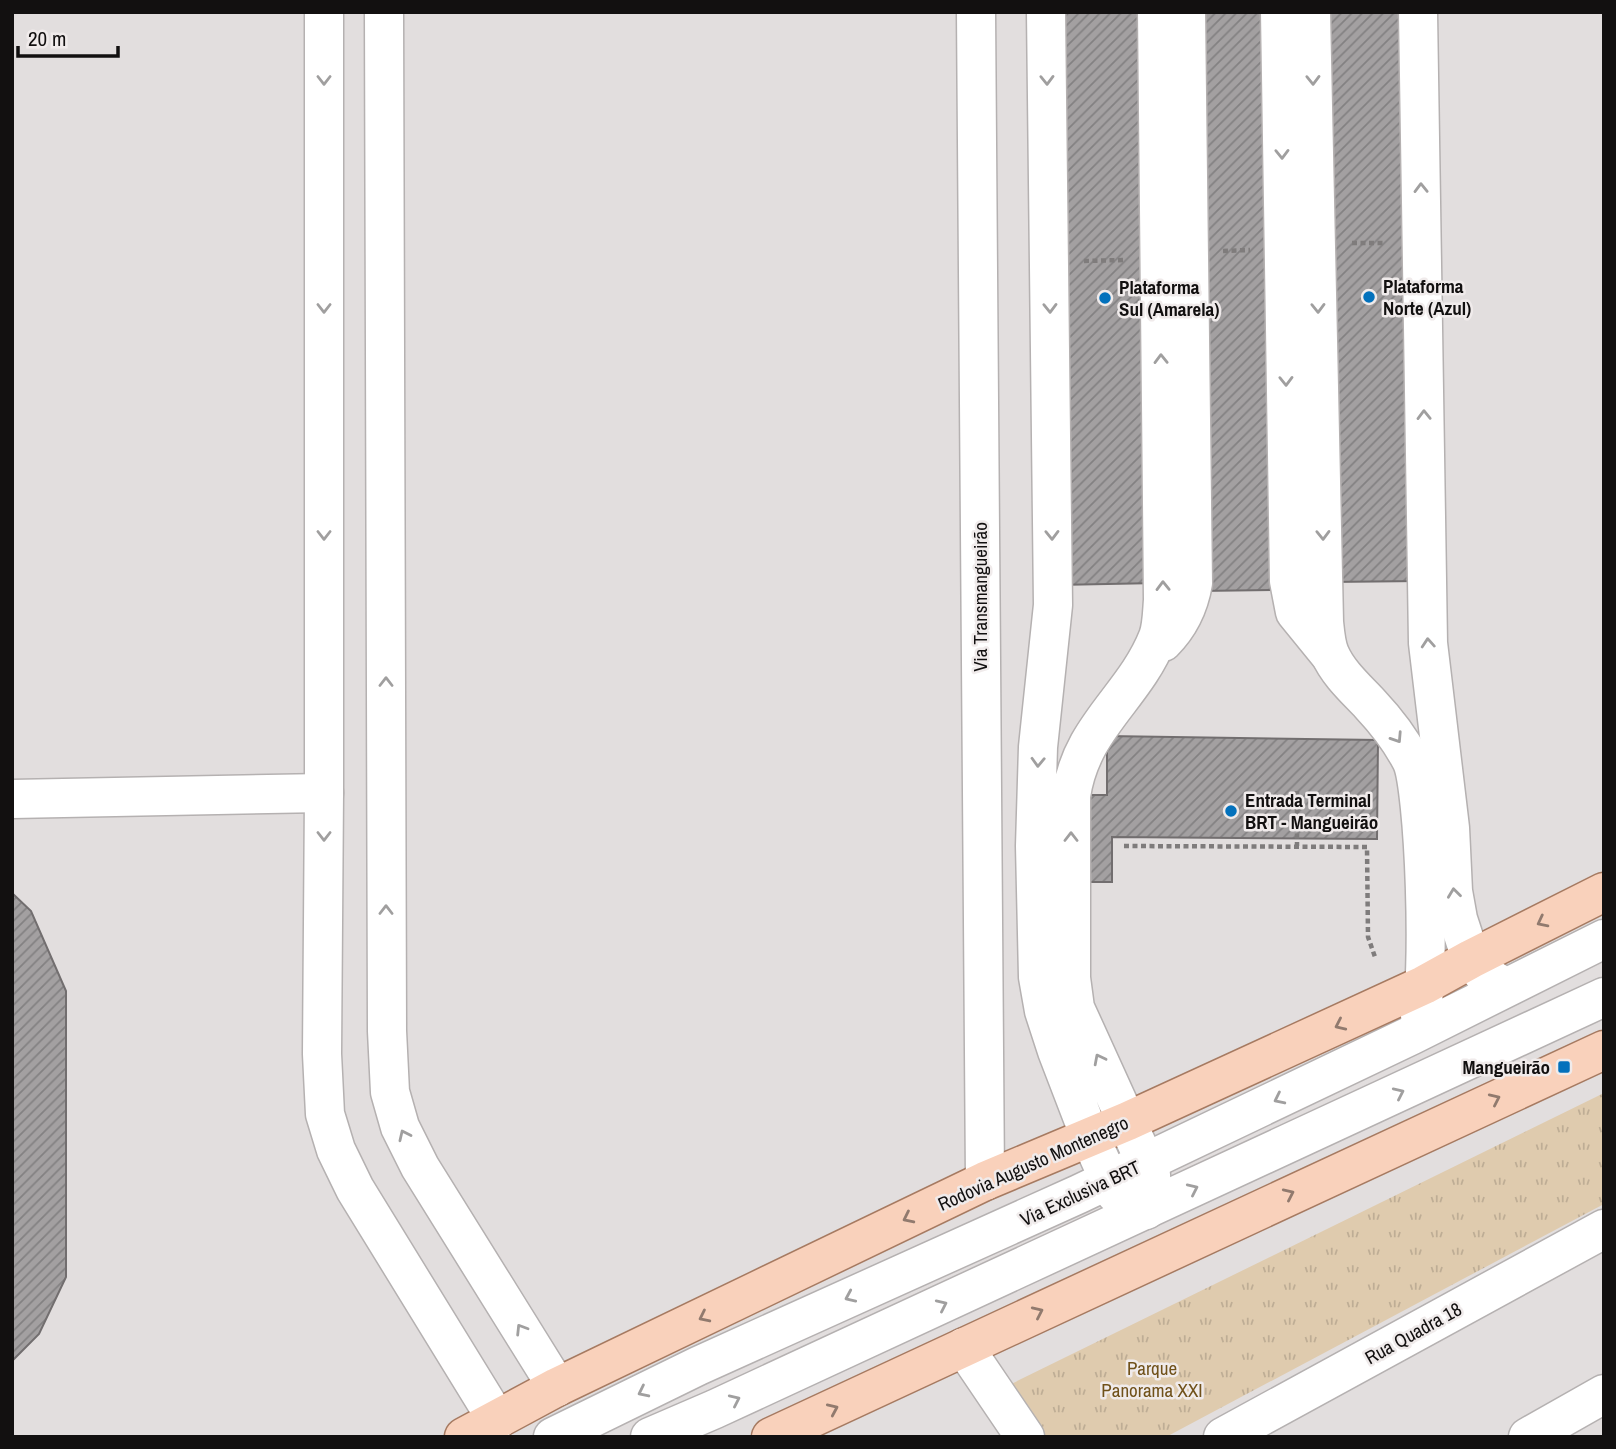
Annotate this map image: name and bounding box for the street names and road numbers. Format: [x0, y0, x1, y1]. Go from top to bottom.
street label: Via Transmangueirão [967, 522, 993, 672]
street label: Rodovia Augusto Montenegro [934, 1109, 1132, 1217]
street label: Via Exclusiva BRT [1016, 1154, 1145, 1232]
street label: Rua Quadra 18 [1360, 1296, 1466, 1370]

